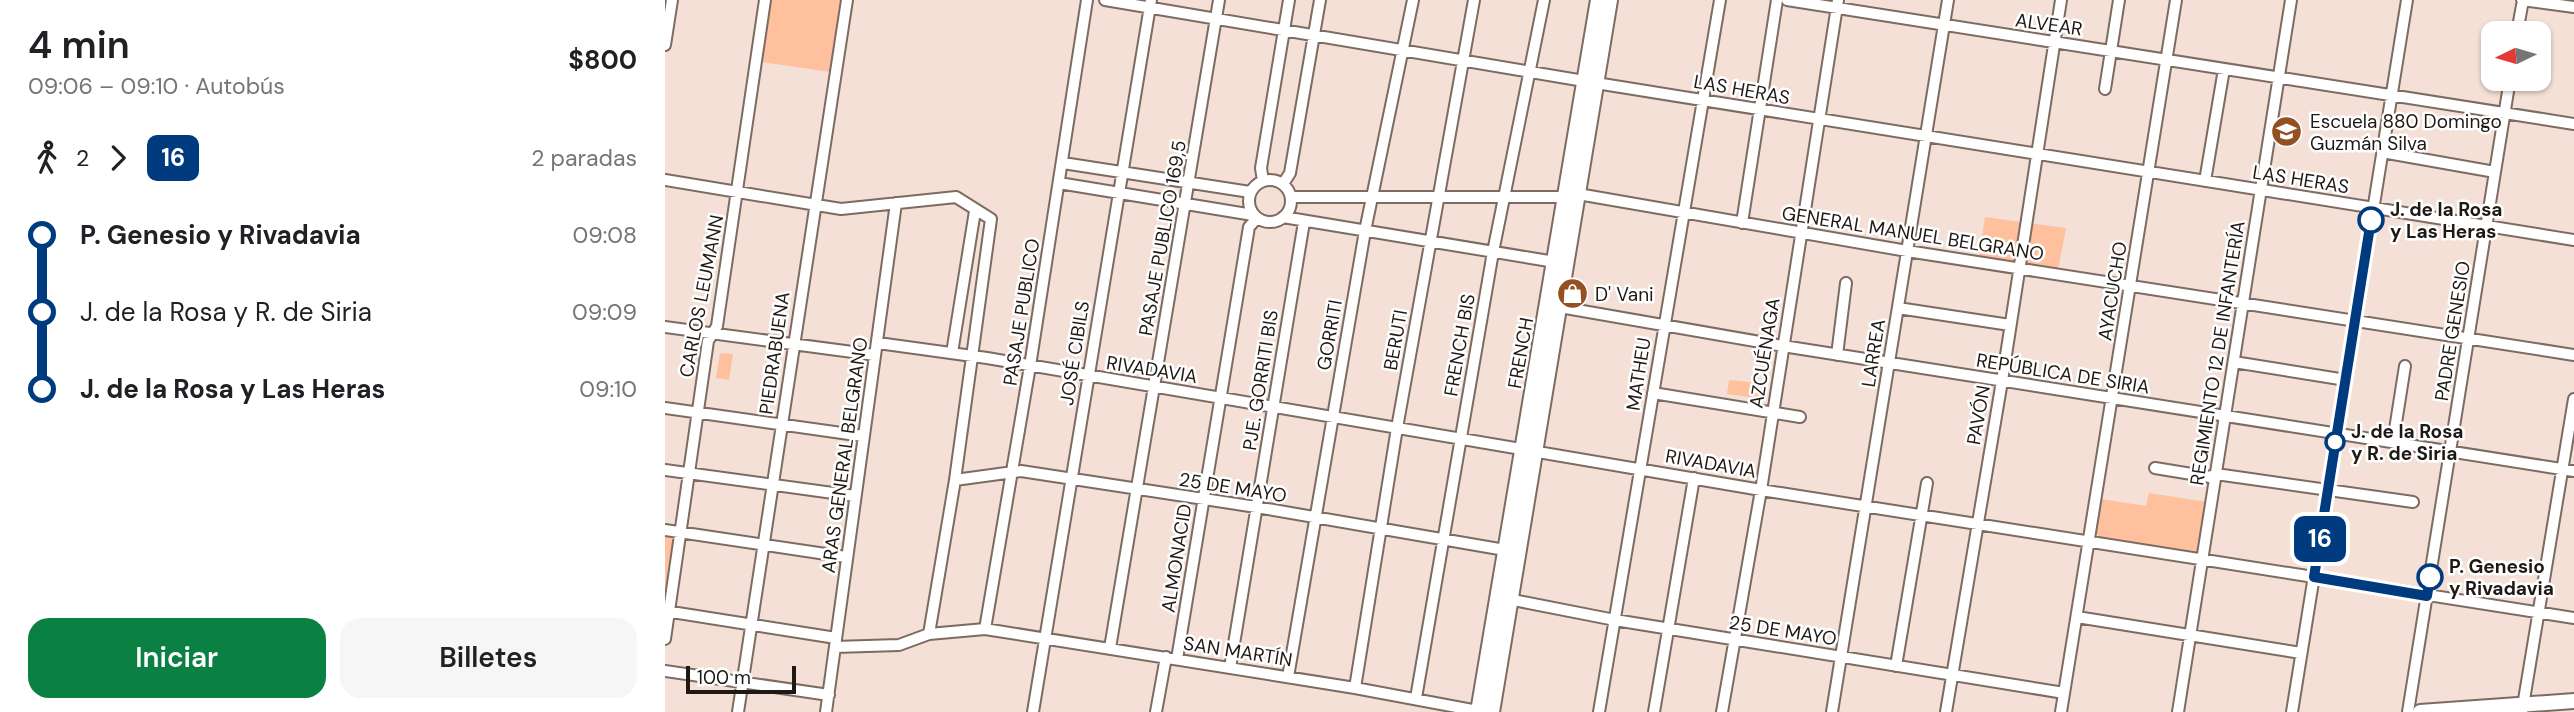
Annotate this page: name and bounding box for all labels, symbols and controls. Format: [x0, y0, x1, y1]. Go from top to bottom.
street label: ALVEAR [2014, 7, 2084, 42]
text: 4 min [28, 20, 130, 70]
north arrow [2481, 21, 2551, 91]
map controls [2481, 21, 2551, 91]
text: $800 [568, 43, 637, 77]
street label: LAS HERAS [1692, 69, 1792, 110]
text: 09:06 – 09:10 · Autobús [28, 71, 285, 101]
place label: Escuela 880 Domingo Guzmán Silva [2310, 109, 2502, 156]
school or university icon: Escuela 880 Domingo Guzmán Silva [2270, 115, 2304, 149]
street label: PASAJE PUBLICO 169,5 [1133, 138, 1192, 338]
icon: walk [28, 139, 66, 177]
icon: forward [99, 139, 137, 177]
text: 16 [161, 142, 185, 173]
text: 2 [76, 143, 89, 173]
text: 2 paradas [531, 143, 637, 173]
street label: LAS HERAS [2251, 160, 2351, 199]
place label: J. de la Rosa y Las Heras [2390, 197, 2502, 244]
street label: GENERAL MANUEL BELGRANO [1780, 200, 2046, 267]
marker: J. de la Rosa y Las Heras [2358, 207, 2384, 233]
street label: CARLOS LEUMANN [673, 213, 729, 379]
text: P. Genesio y Rivadavia [80, 218, 361, 252]
street label: REGIMIENTO 12 DE INFANTERÍA [2184, 219, 2251, 487]
text: 09:08 [572, 220, 637, 250]
street label: PASAJE PUBLICO [998, 237, 1045, 387]
street label: AYACUCHO [2092, 240, 2133, 342]
street label: PADRE GENESIO [2429, 259, 2476, 403]
shop icon: D' Vani [1555, 277, 1589, 311]
place label: D' Vani [1595, 282, 1654, 307]
street label: PIEDRABUENA [754, 290, 796, 416]
street label: FRENCH BIS [1438, 292, 1481, 398]
text: J. de la Rosa y R. de Siria [80, 295, 372, 329]
street label: AZCUÉNAGA [1743, 296, 1786, 410]
text: 09:09 [572, 297, 637, 327]
street label: GORRITI [1311, 298, 1348, 372]
street label: JOSÉ CIBILS [1054, 299, 1095, 407]
street label: PJE. GORRITI BIS [1237, 308, 1284, 452]
street label: BERUTI [1378, 308, 1413, 372]
street label: FRENCH [1502, 316, 1539, 391]
street label: LARREA [1856, 317, 1891, 389]
street label: ARAS GENERAL BELGRANO [816, 336, 873, 574]
street label: MATHEU [1620, 336, 1657, 413]
street label: REPÚBLICA DE SIRIA [1975, 347, 2152, 400]
street label: RIVADAVIA [1105, 350, 1200, 389]
text: J. de la Rosa y Las Heras [80, 372, 385, 406]
text: 09:10 [579, 374, 637, 404]
street label: PAVÓN [1961, 383, 1996, 447]
place label: J. de la Rosa y R. de Siria [2351, 419, 2463, 466]
marker: J. de la Rosa y R. de Siria [2325, 432, 2345, 452]
street label: RIVADAVIA [1663, 443, 1759, 484]
street label: 25 DE MAYO [1177, 467, 1288, 508]
street label: ALMONACID [1156, 502, 1197, 614]
line badge: 16 [2289, 516, 2351, 562]
text: 16 [2308, 523, 2332, 554]
place label: P. Genesio y Rivadavia [2449, 554, 2554, 601]
marker: P. Genesio y Rivadavia [2417, 564, 2443, 590]
street label: 25 DE MAYO [1727, 610, 1838, 651]
button: Iniciar [28, 618, 326, 698]
button: Billetes [340, 618, 637, 698]
street label: SAN MARTÍN [1182, 631, 1294, 672]
scale bar [686, 663, 796, 695]
text: 100 m [697, 665, 751, 690]

